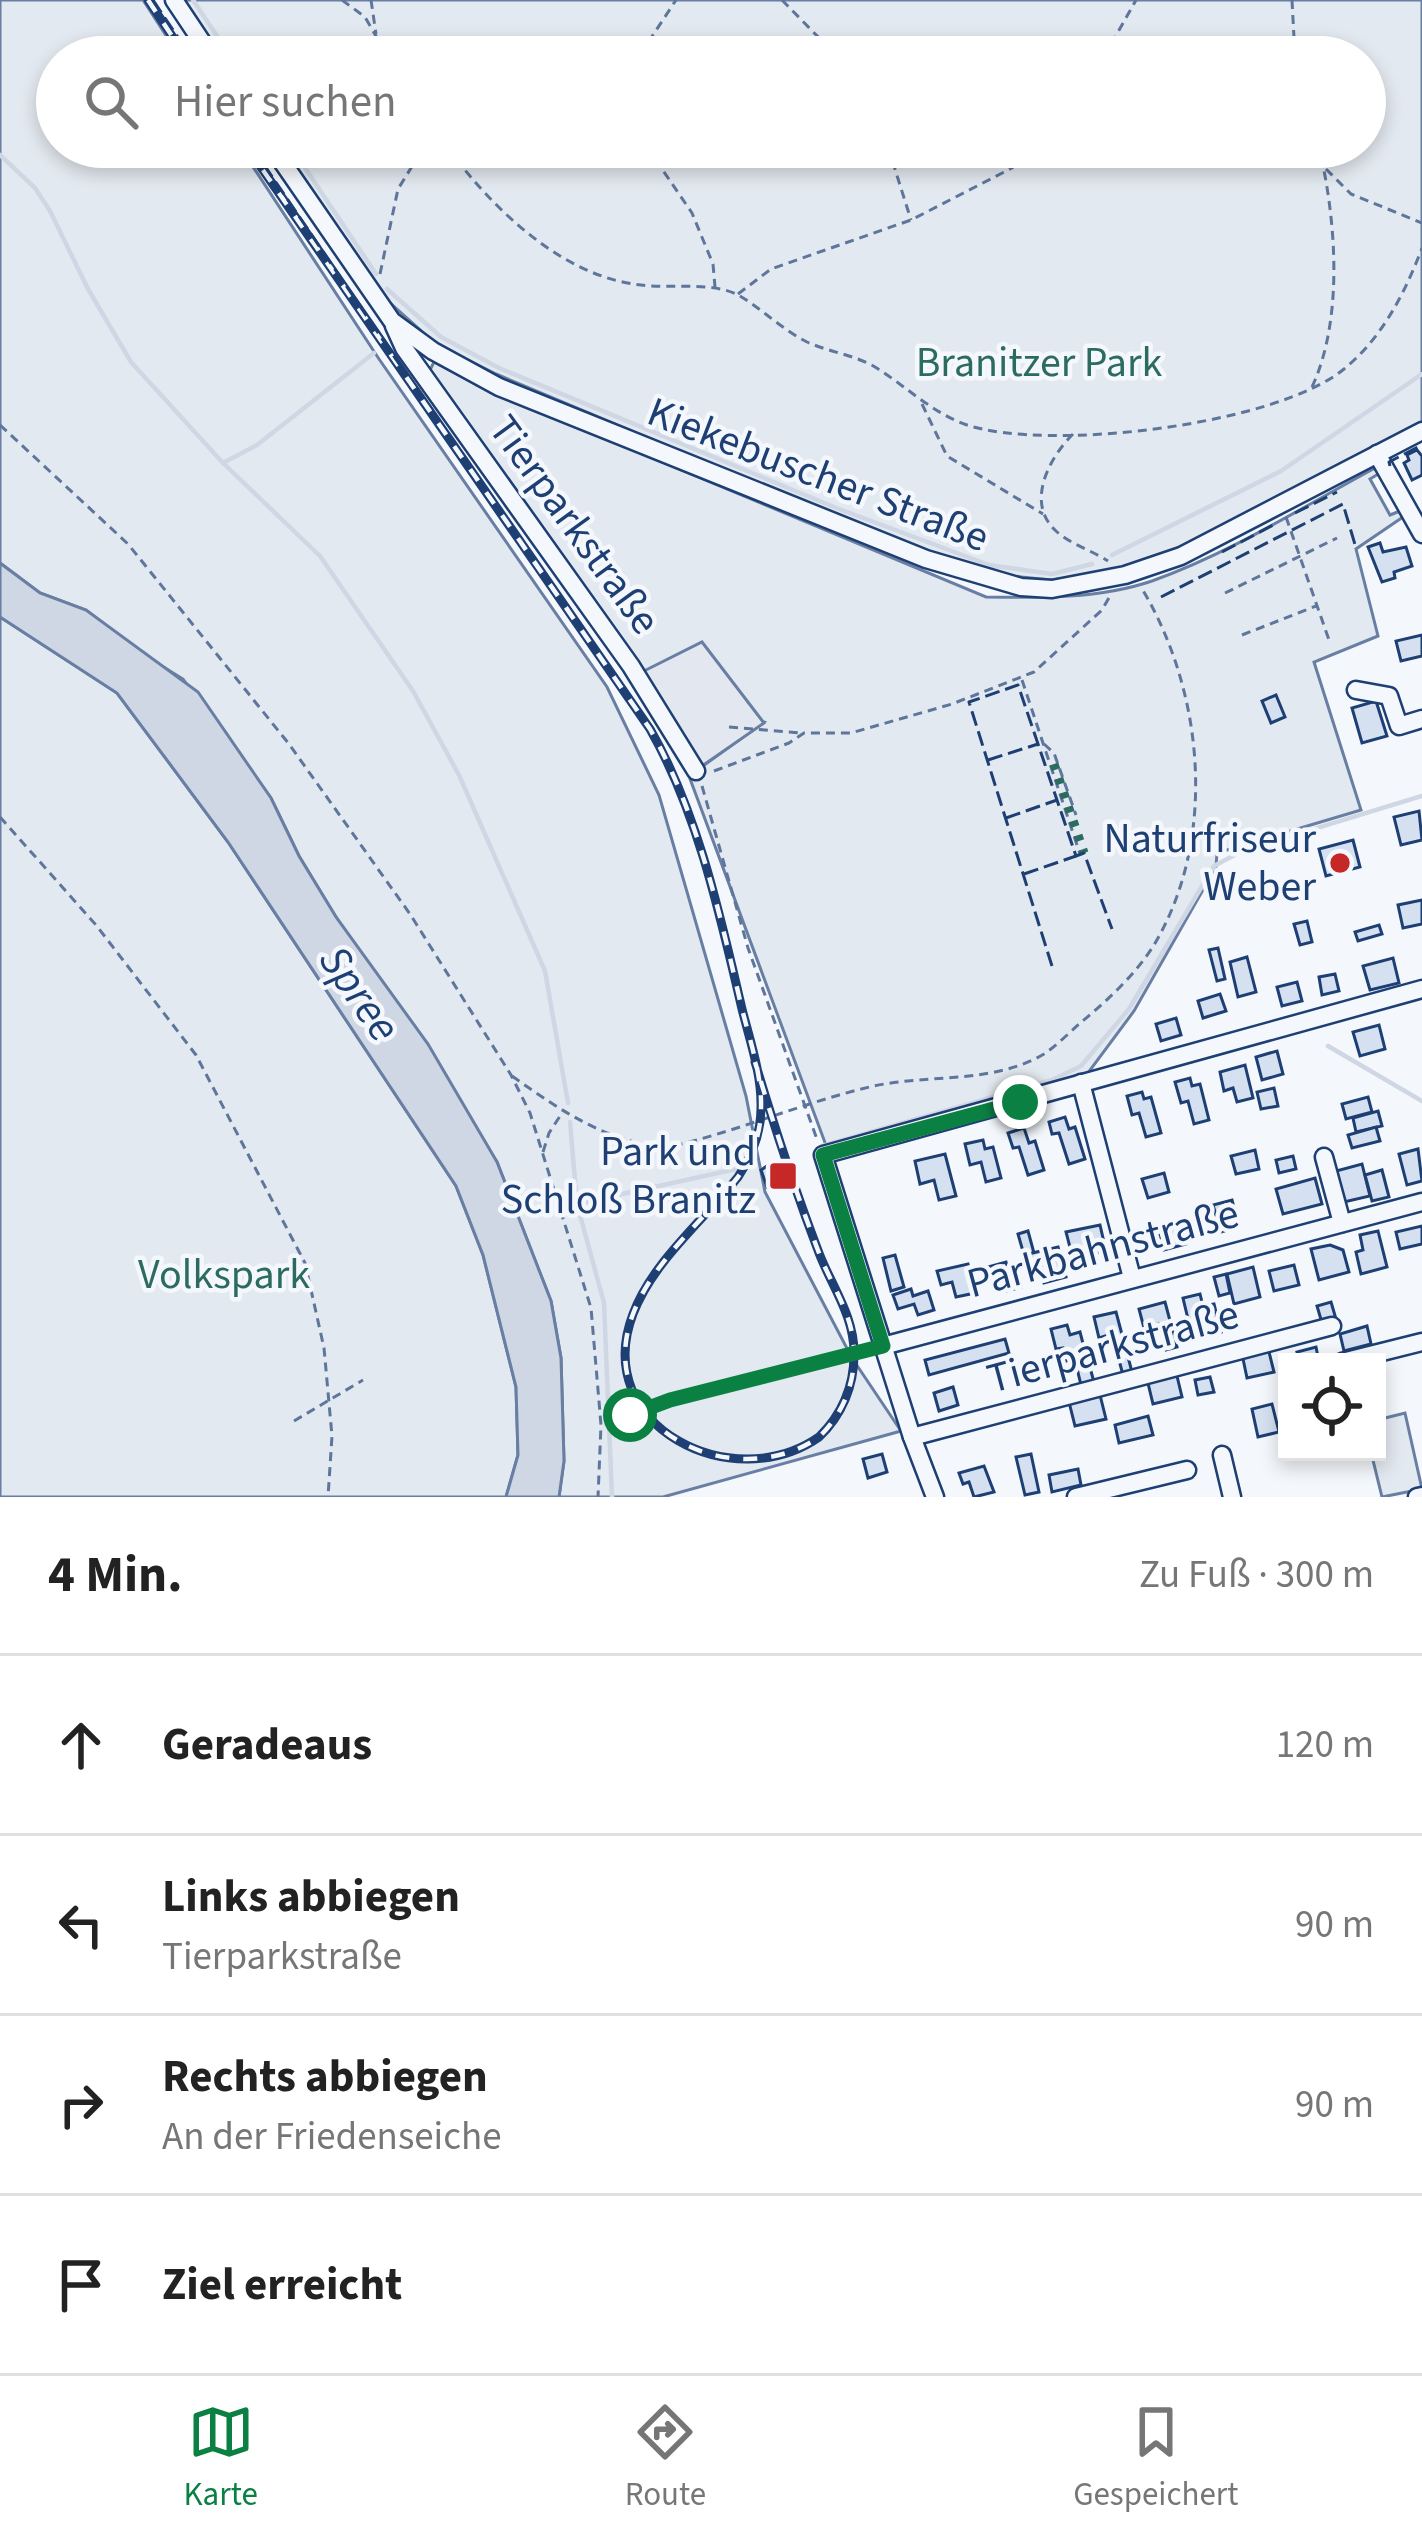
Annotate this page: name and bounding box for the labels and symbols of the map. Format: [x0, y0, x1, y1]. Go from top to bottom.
park label: Branitzer Park [916, 333, 1163, 393]
street label: Kiekebuscher Straße [639, 382, 997, 568]
street label: Tierparkstraße [474, 403, 674, 647]
place label: Naturfriseur Weber [1104, 809, 1316, 917]
marker: Naturfriseur Weber [1327, 850, 1353, 876]
water label: Spree [303, 933, 415, 1055]
route end [993, 1075, 1047, 1129]
place label: Park und Schloß Branitz [501, 1122, 756, 1230]
marker: Park und Schloß Branitz [767, 1160, 799, 1192]
street label: Parkbahnstraße [961, 1184, 1245, 1314]
park label: Volkspark [138, 1245, 310, 1305]
street label: Tierparkstraße [981, 1285, 1245, 1409]
route start [603, 1388, 657, 1442]

